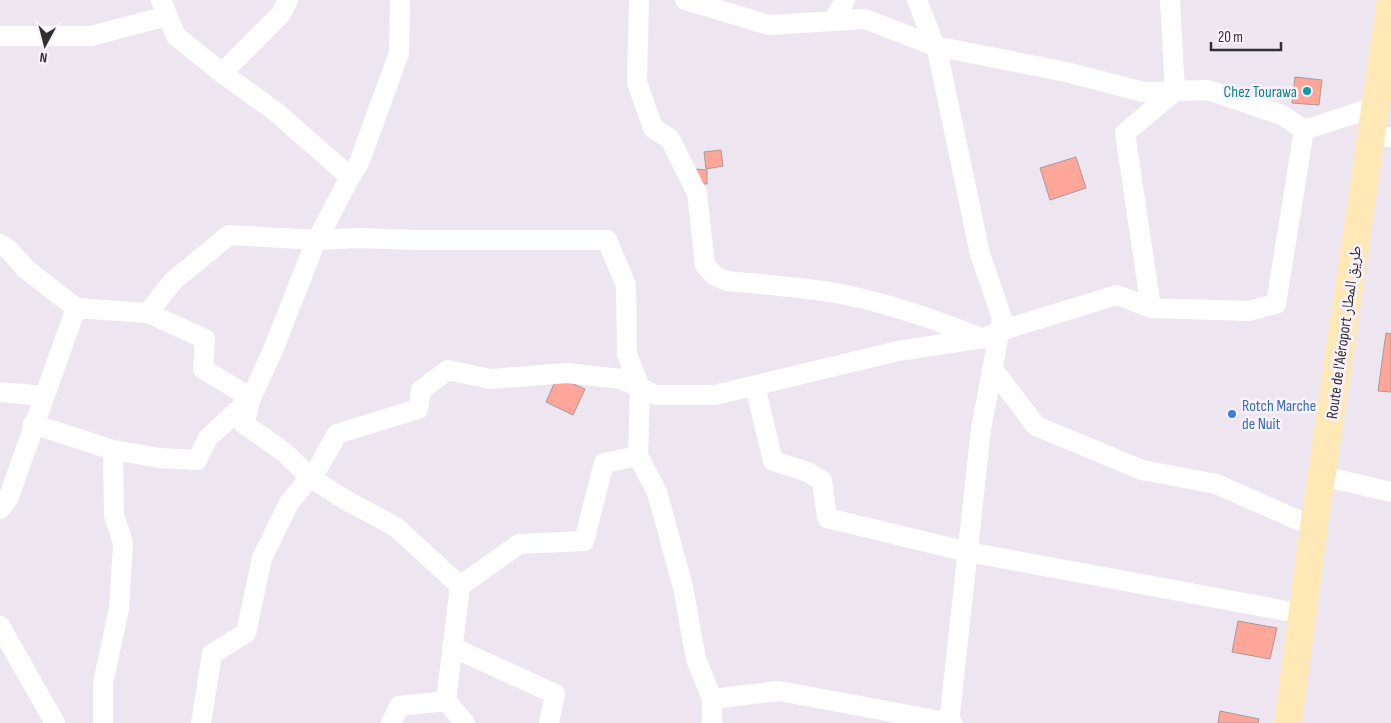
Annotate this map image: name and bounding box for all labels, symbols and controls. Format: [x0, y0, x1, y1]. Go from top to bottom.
north arrow [20, 20, 70, 70]
scale bar [1211, 20, 1281, 52]
text: 20 m [1218, 28, 1243, 47]
text: N [39, 49, 48, 66]
place label: Chez Tourawa [1224, 83, 1297, 102]
marker: Chez Tourawa [1301, 85, 1313, 97]
street label: Route de l'Aéroport طريق المطار [1323, 244, 1366, 420]
place label: Rotch Marche de Nuit [1242, 397, 1316, 434]
marker: Rotch Marche de Nuit [1226, 408, 1238, 420]

